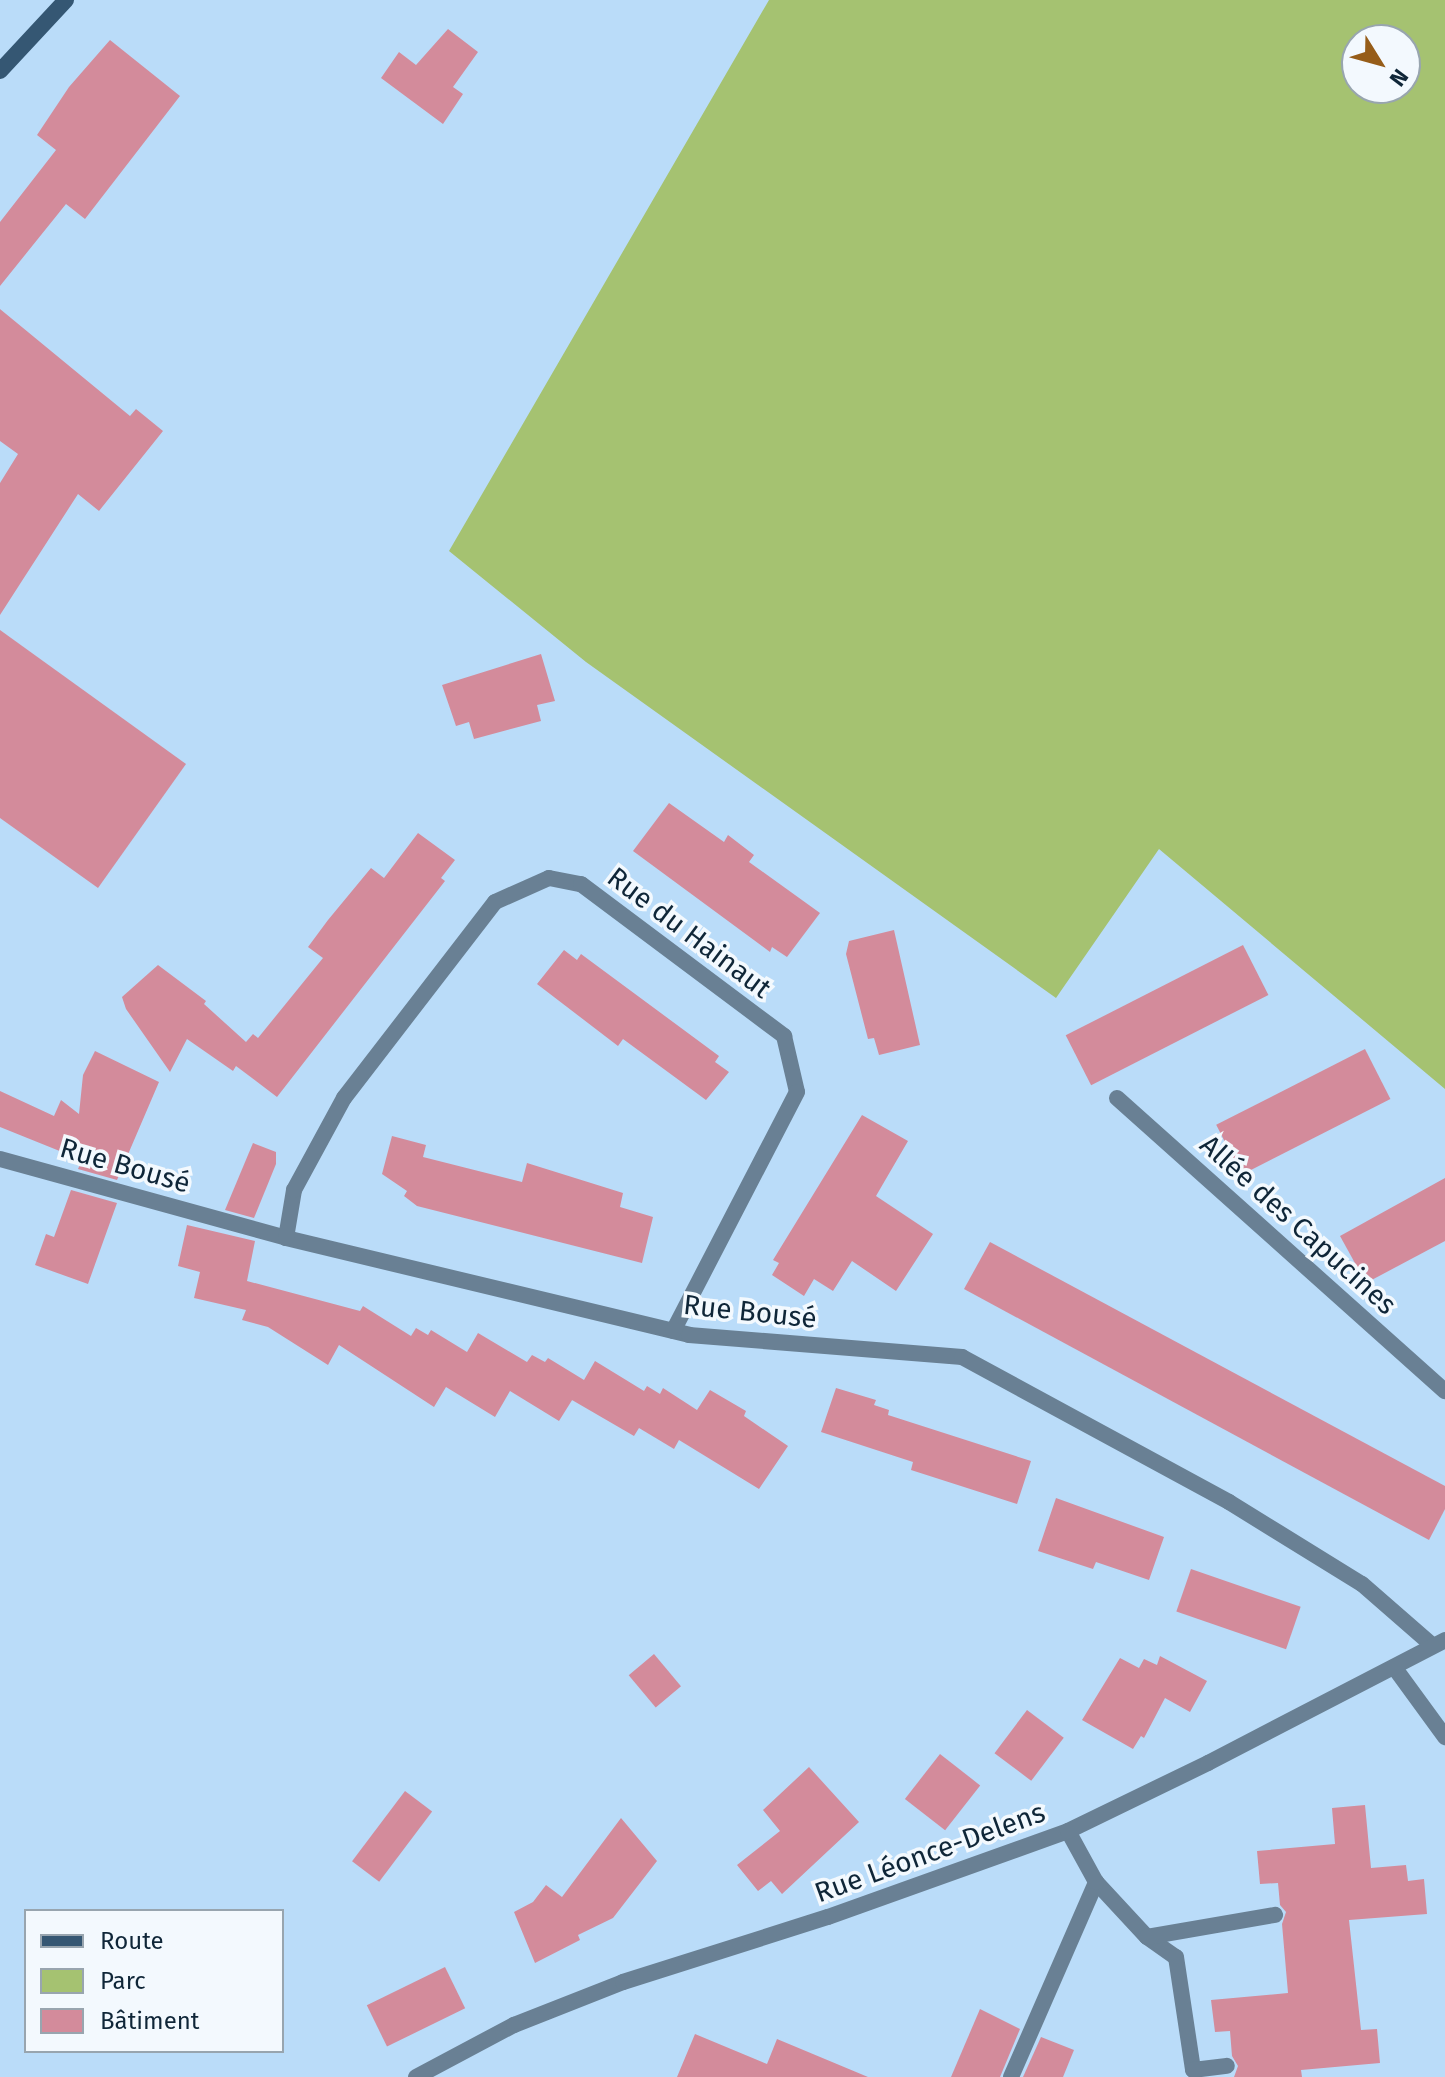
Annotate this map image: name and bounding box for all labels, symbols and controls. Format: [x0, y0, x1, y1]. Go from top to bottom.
north arrow [1341, 24, 1421, 104]
text: N [1384, 64, 1414, 91]
street label: Rue du Hainaut [600, 860, 778, 1006]
street label: Allée des Capucines [1193, 1128, 1403, 1322]
street label: Rue Bousé [56, 1131, 194, 1201]
street label: Rue Bousé [682, 1288, 818, 1336]
street label: Rue Léonce-Delens [810, 1796, 1050, 1910]
legend [24, 1909, 284, 2053]
text: Route [100, 1927, 164, 1955]
text: Parc [100, 1967, 146, 1995]
text: Bâtiment [100, 2007, 199, 2035]

